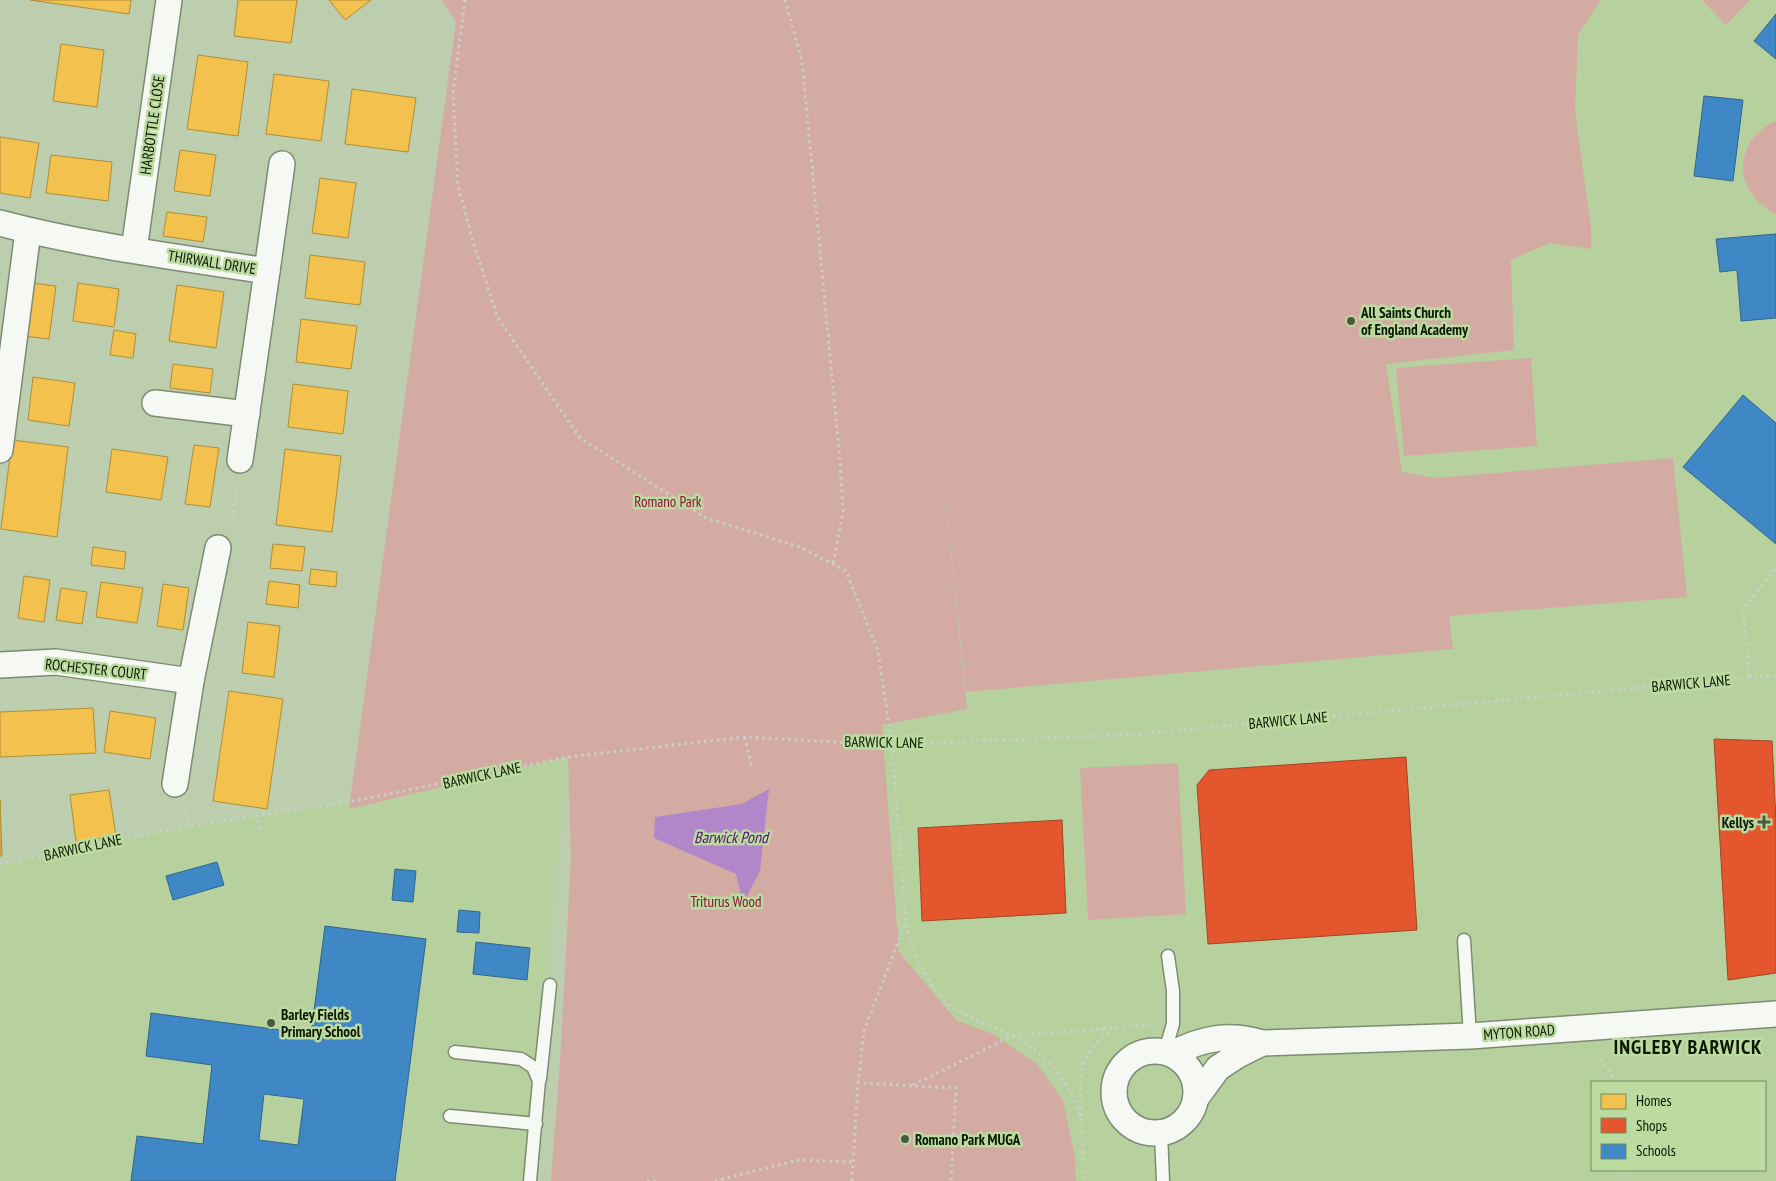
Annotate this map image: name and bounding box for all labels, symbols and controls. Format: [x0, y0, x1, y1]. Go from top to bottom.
street label: HARBOTTLE CLOSE [136, 74, 168, 176]
street label: THIRWALL DRIVE [167, 246, 257, 278]
place label: All Saints Church of England Academy [1360, 303, 1469, 339]
marker: All Saints Church of England Academy [1345, 315, 1357, 327]
park label: Romano Park [634, 492, 702, 511]
street label: ROCHESTER COURT [44, 654, 148, 684]
street label: BARWICK LANE [1651, 670, 1731, 696]
street label: BARWICK LANE [1248, 707, 1328, 733]
street label: BARWICK LANE [844, 732, 924, 752]
street label: BARWICK LANE [441, 757, 523, 793]
place label: Kellys [1722, 813, 1754, 832]
marker: Kellys [1758, 816, 1770, 828]
water label: Barwick Pond [694, 827, 770, 847]
street label: BARWICK LANE [42, 829, 124, 865]
park label: Triturus Wood [690, 892, 762, 911]
place label: Barley Fields Primary School [281, 1005, 361, 1041]
marker: Barley Fields Primary School [265, 1017, 277, 1029]
street label: MYTON ROAD [1483, 1020, 1555, 1044]
district label: INGLEBY BARWICK [1614, 1034, 1762, 1060]
legend [1591, 1081, 1766, 1171]
text: Homes [1636, 1091, 1672, 1110]
text: Shops [1636, 1116, 1667, 1135]
place label: Romano Park MUGA [915, 1130, 1021, 1149]
marker: Romano Park MUGA [899, 1133, 911, 1145]
text: Schools [1636, 1141, 1676, 1160]

